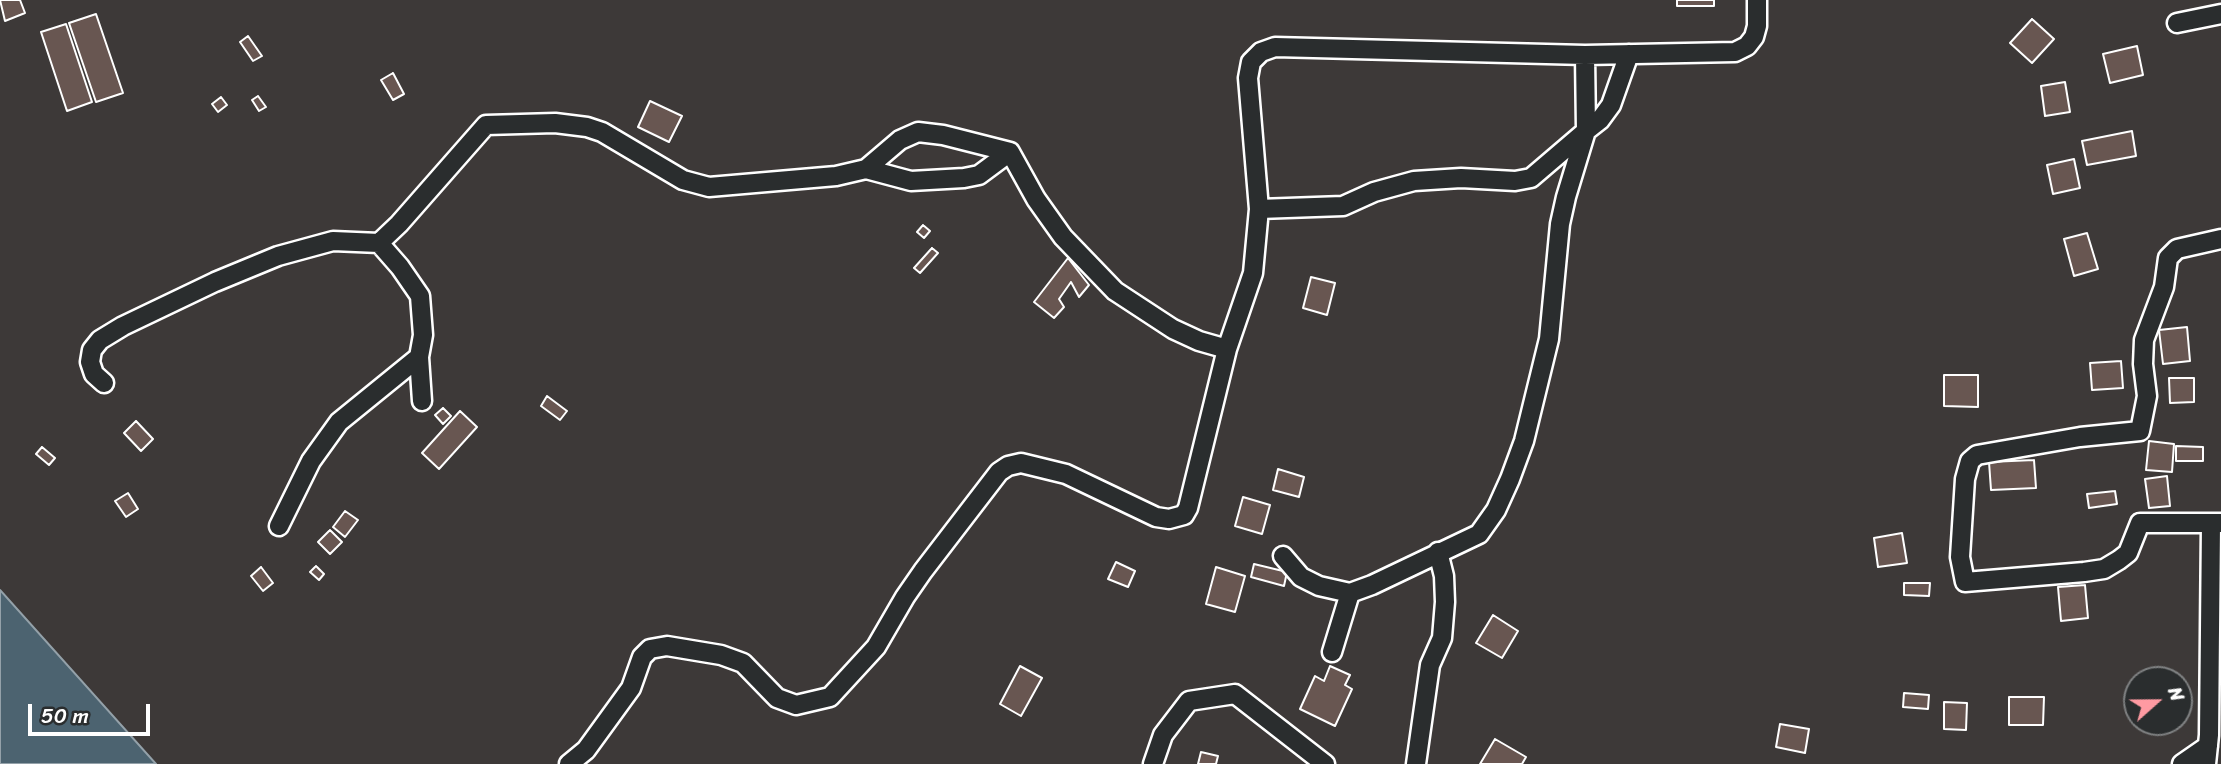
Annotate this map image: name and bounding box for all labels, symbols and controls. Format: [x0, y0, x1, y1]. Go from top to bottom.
north arrow [2123, 666, 2193, 736]
text: N [2158, 682, 2194, 706]
scale bar [32, 690, 154, 734]
text: 50 m [41, 697, 89, 735]

